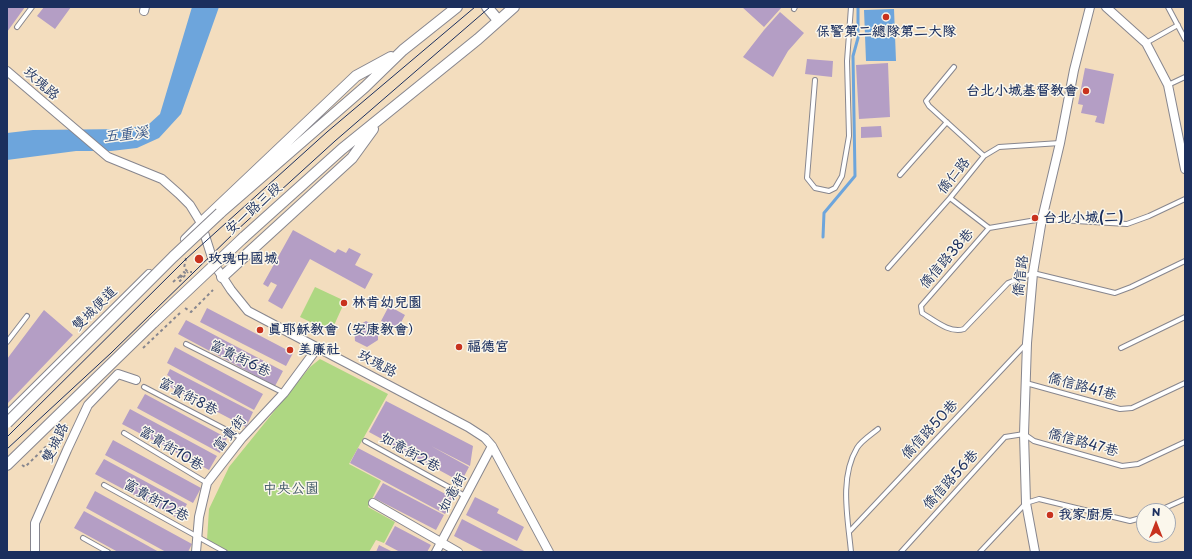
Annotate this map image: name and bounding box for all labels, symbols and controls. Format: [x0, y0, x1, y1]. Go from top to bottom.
marker: 保警第二總隊第二大隊 [881, 12, 891, 22]
place label: 保警第二總隊第二大隊 [816, 24, 956, 40]
street label: 玫瑰路 [20, 64, 62, 104]
place label: 台北小城基督教會 [966, 83, 1078, 99]
marker: 台北小城基督教會 [1081, 86, 1091, 96]
water label: 五重溪 [103, 123, 149, 147]
street label: 僑仁路 [934, 154, 974, 198]
street label: 安一路三段 [222, 179, 286, 239]
place label: 台北小城(二) [1043, 210, 1124, 226]
marker: 台北小城(二) [1030, 213, 1040, 223]
street label: 僑信路38巷 [916, 226, 978, 292]
place label: 玫瑰中國城 [208, 251, 278, 267]
marker: 玫瑰中國城 [193, 253, 205, 265]
street label: 僑信路 [1010, 254, 1032, 298]
street label: 雙城便道 [69, 283, 121, 335]
place label: 林肯幼兒園 [352, 295, 422, 311]
marker: 林肯幼兒園 [339, 298, 349, 308]
place label: 真耶穌教會（安康教會） [268, 322, 422, 338]
marker: 真耶穌教會（安康教會） [255, 325, 265, 335]
street label: 富貴街6巷 [207, 337, 273, 381]
place label: 福德宮 [467, 339, 509, 355]
place label: 美廉社 [298, 342, 340, 358]
marker: 福德宮 [454, 342, 464, 352]
marker: 美廉社 [285, 345, 295, 355]
street label: 玫瑰路 [355, 347, 399, 381]
street label: 僑信路41巷 [1046, 370, 1118, 404]
street label: 富貴街8巷 [155, 374, 221, 420]
street label: 僑信路50巷 [898, 397, 962, 463]
street label: 富貴街 [210, 413, 250, 455]
street label: 雙城路 [40, 420, 72, 466]
street label: 富貴街10巷 [136, 423, 206, 475]
street label: 僑信路47巷 [1046, 426, 1120, 460]
street label: 如意街2巷 [377, 430, 443, 476]
street label: 僑信路56巷 [920, 447, 982, 513]
street label: 如意街 [436, 471, 470, 515]
street label: 富貴街12巷 [120, 476, 192, 526]
park label: 中央公園 [263, 481, 319, 497]
north arrow [1136, 503, 1176, 543]
text: N [1152, 503, 1160, 520]
place label: 我家廚房 [1058, 507, 1114, 523]
marker: 我家廚房 [1045, 510, 1055, 520]

